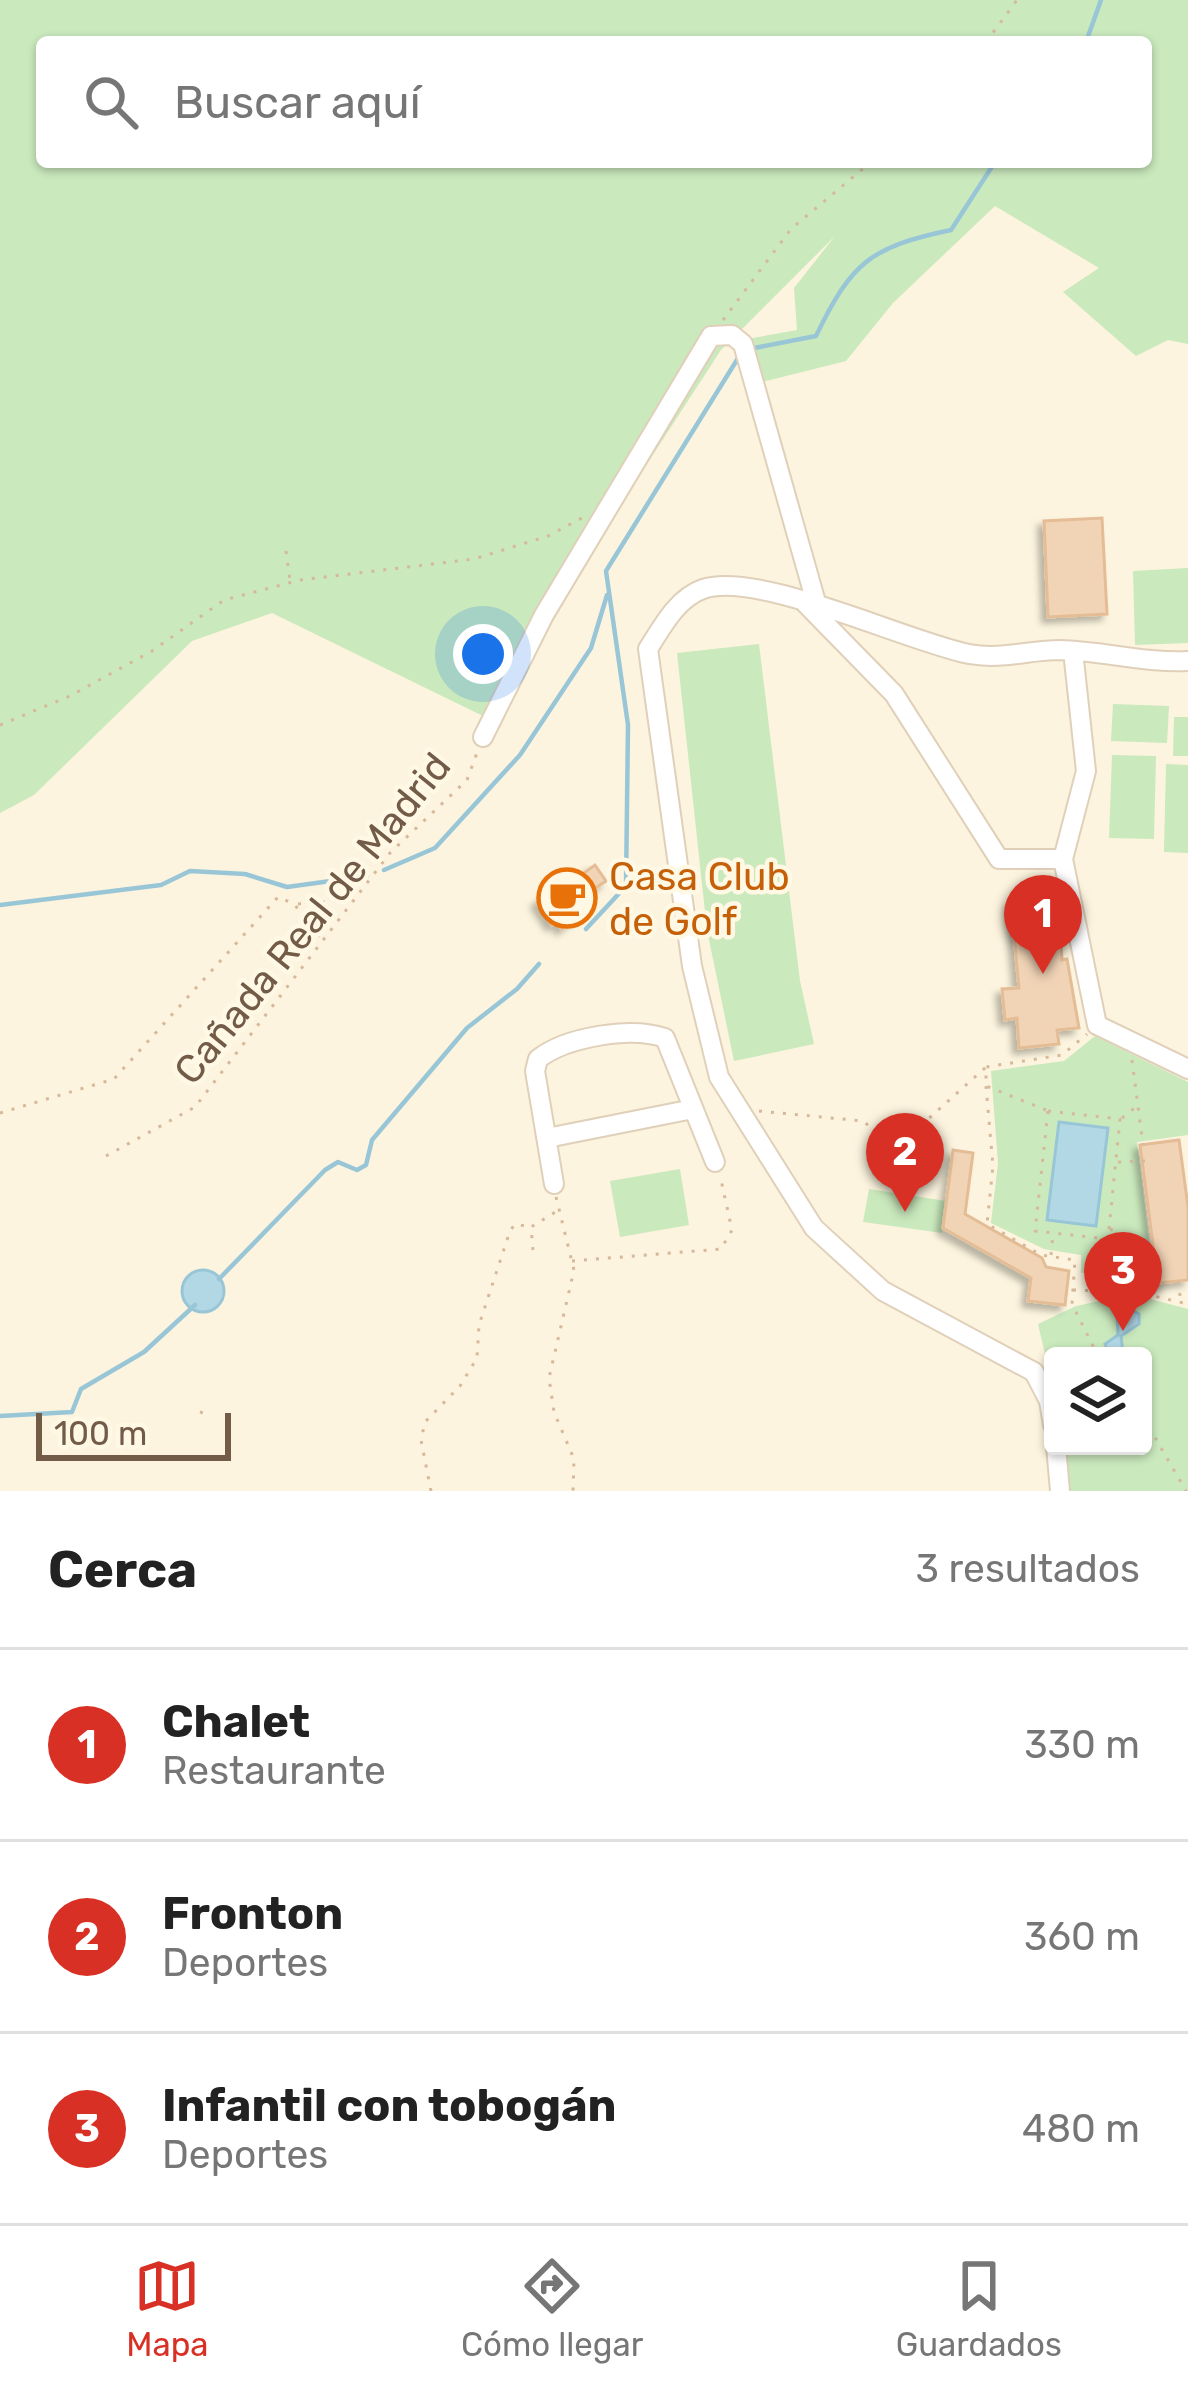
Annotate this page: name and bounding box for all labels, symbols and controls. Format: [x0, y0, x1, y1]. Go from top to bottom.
search box [36, 36, 1152, 168]
icon: search [78, 69, 144, 135]
text: Buscar aquí [174, 76, 421, 129]
your location [453, 624, 513, 684]
street label: Cañada Real de Madrid [165, 744, 460, 1093]
place label: Casa Club de Golf [609, 854, 790, 945]
cafe icon: Casa Club de Golf [536, 867, 598, 929]
pin: 1 [1004, 875, 1082, 974]
pin: 2 [866, 1113, 944, 1212]
pin: 3 [1084, 1232, 1162, 1331]
map controls [1044, 1347, 1152, 1455]
button: layers [1044, 1347, 1152, 1455]
scale bar [36, 1407, 231, 1460]
text: 100 m [54, 1414, 147, 1453]
text: Cerca [48, 1539, 197, 1600]
text: 3 resultados [916, 1546, 1140, 1592]
text: Chalet [162, 1695, 310, 1748]
text: 1 [77, 1722, 97, 1768]
text: 330 m [1024, 1722, 1140, 1768]
text: Restaurante [162, 1748, 386, 1794]
text: Fronton [162, 1887, 343, 1940]
text: 2 [74, 1914, 100, 1960]
text: 360 m [1024, 1914, 1140, 1960]
text: Deportes [162, 1940, 328, 1986]
text: Infantil con tobogán [162, 2079, 617, 2132]
text: 3 [74, 2106, 100, 2152]
text: 480 m [1022, 2106, 1140, 2152]
text: Deportes [162, 2132, 328, 2178]
tab: Mapa [126, 2253, 209, 2364]
tab: Cómo llegar [461, 2253, 643, 2364]
tab: Guardados [896, 2253, 1062, 2364]

